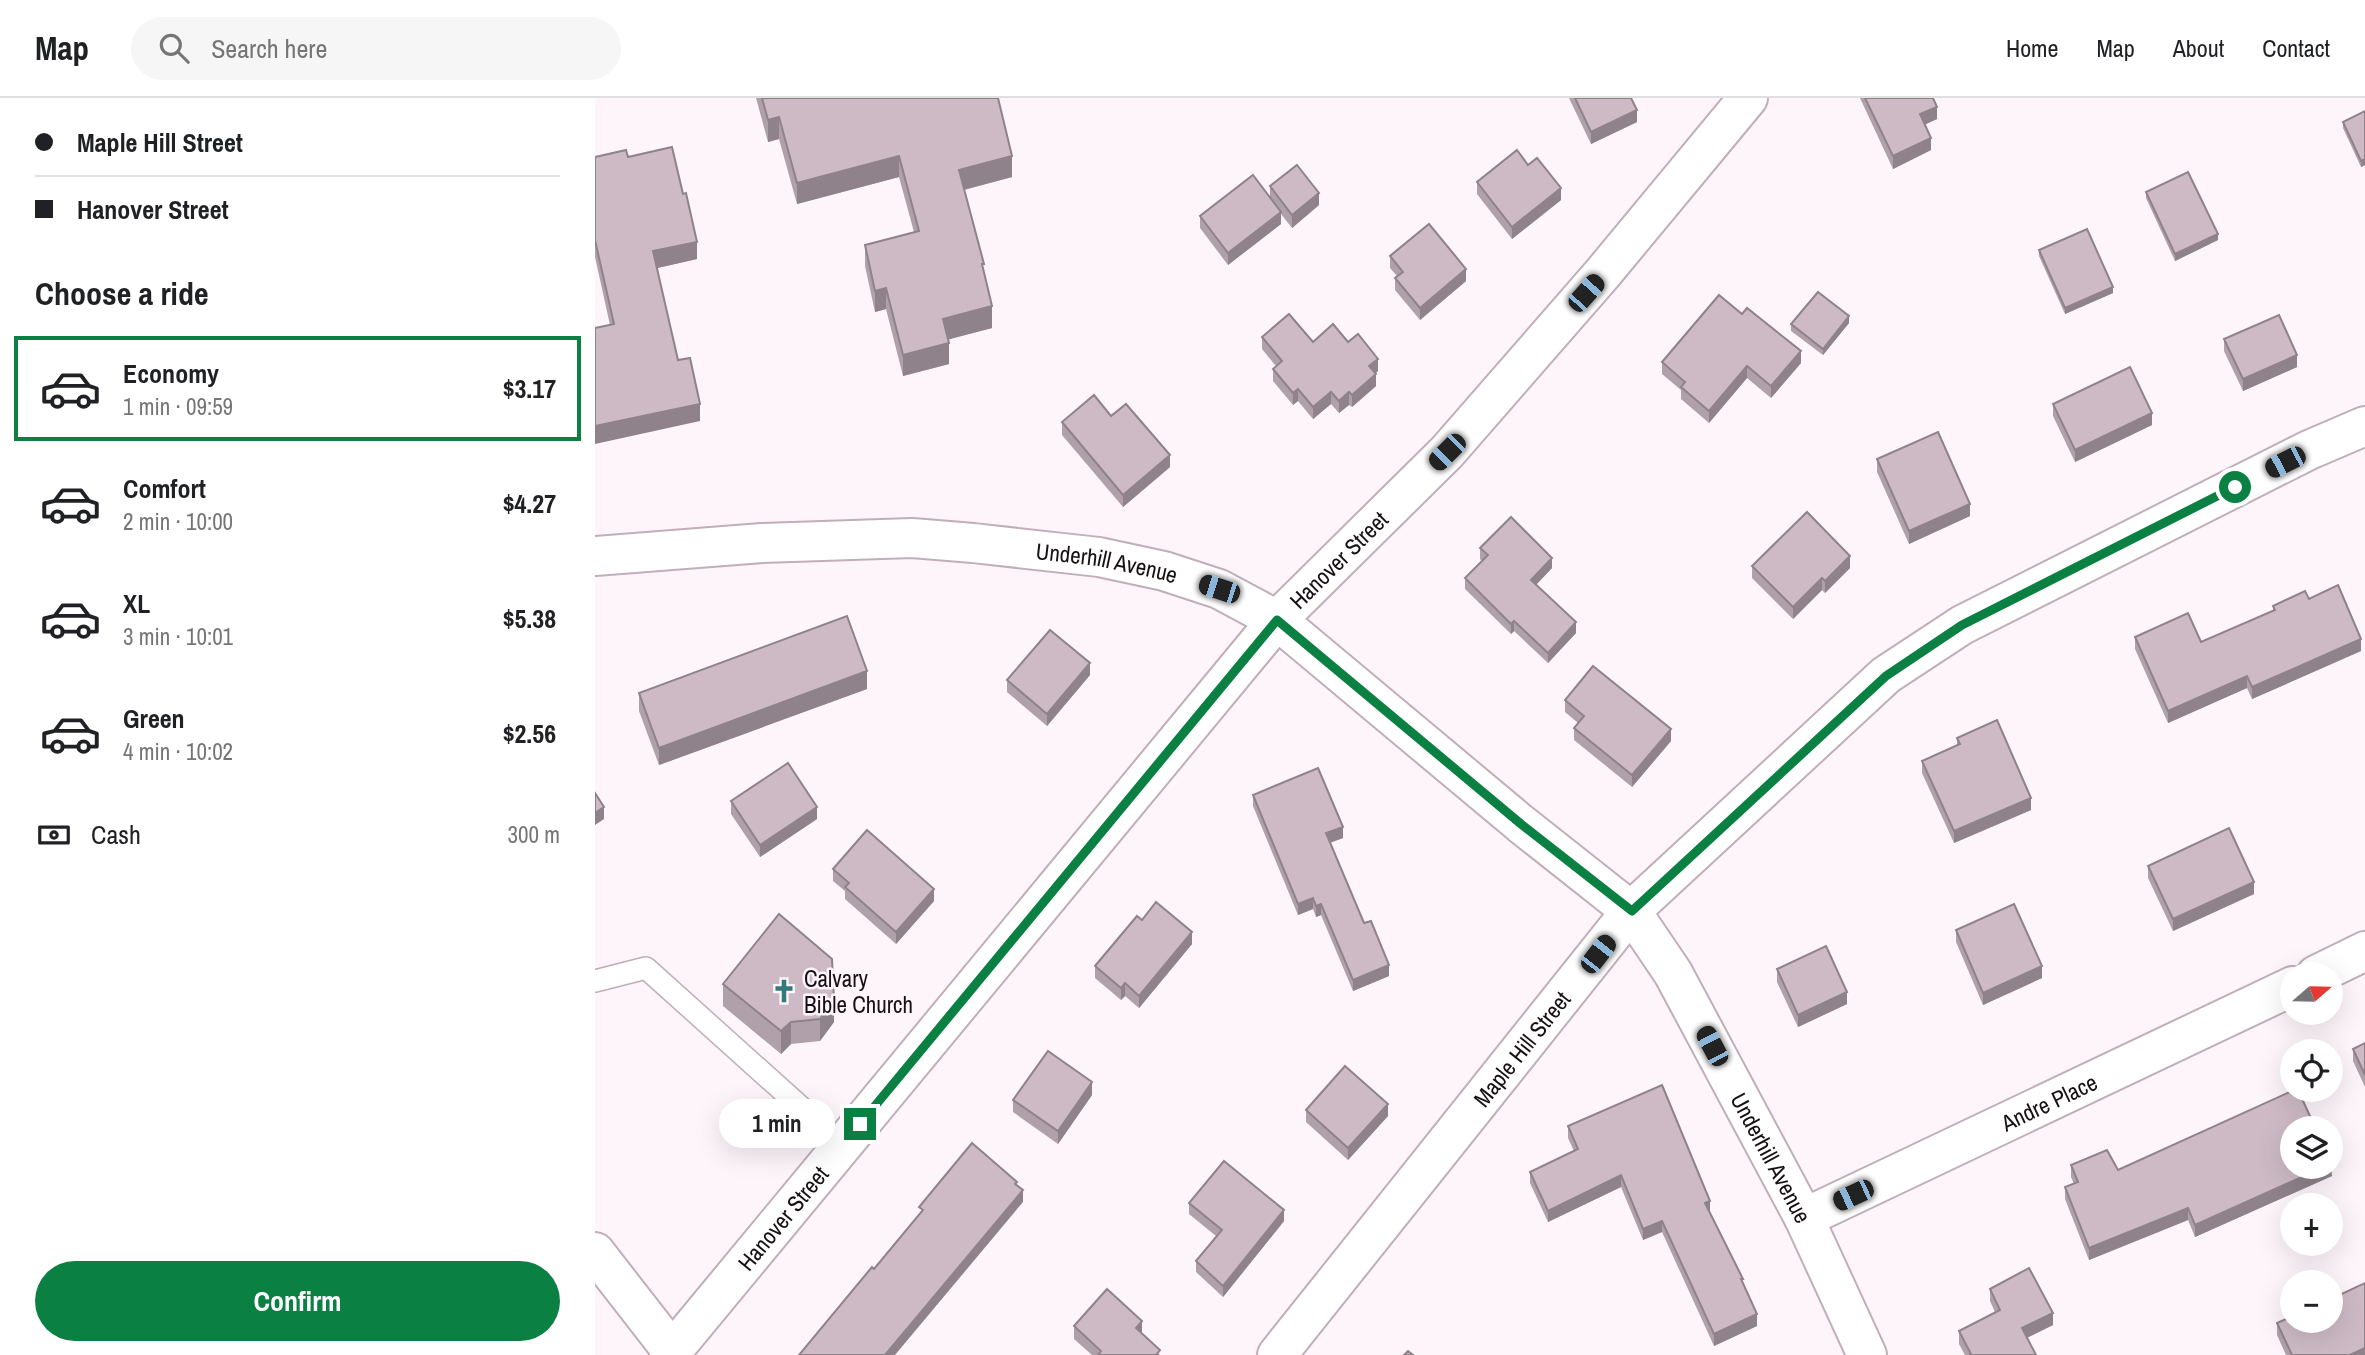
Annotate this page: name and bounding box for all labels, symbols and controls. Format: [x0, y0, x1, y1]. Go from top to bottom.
search box [131, 17, 621, 80]
text: Map [35, 26, 89, 70]
icon: search [155, 29, 193, 67]
text: Search here [211, 31, 327, 66]
text: Home [2006, 32, 2058, 64]
text: Map [2096, 32, 2135, 64]
text: About [2173, 32, 2224, 64]
text: Contact [2262, 32, 2330, 64]
text: Maple Hill Street [77, 125, 243, 160]
text: Hanover Street [77, 192, 229, 227]
car [1565, 270, 1608, 316]
text: Choose a ride [35, 272, 209, 315]
text: Economy [123, 356, 219, 391]
icon: car [39, 357, 102, 420]
text: $3.17 [503, 371, 556, 406]
text: 1 min · 09:59 [123, 391, 233, 422]
car [1425, 430, 1470, 474]
car [2262, 443, 2309, 481]
text: Comfort [123, 471, 206, 506]
route start [2219, 471, 2251, 503]
icon: car [39, 472, 102, 535]
text: $4.27 [503, 486, 556, 521]
street label: Hanover Street [1282, 504, 1394, 615]
text: 2 min · 10:00 [123, 506, 233, 537]
street label: Underhill Avenue [1034, 535, 1182, 590]
car [1196, 573, 1243, 605]
text: XL [123, 586, 150, 621]
icon: car [39, 587, 102, 650]
text: $5.38 [503, 601, 556, 636]
text: 3 min · 10:01 [123, 621, 233, 652]
text: Green [123, 701, 185, 736]
icon: car [39, 702, 102, 765]
text: $2.56 [503, 716, 556, 751]
text: 4 min · 10:02 [123, 736, 233, 767]
icon: cash [35, 816, 73, 854]
text: Cash [91, 817, 141, 852]
text: 300 m [508, 819, 560, 850]
car [1577, 931, 1620, 977]
north arrow [2280, 962, 2343, 1026]
map controls [2280, 962, 2343, 1333]
place label: Calvary Bible Church [804, 963, 913, 1020]
church icon: Calvary Bible Church [770, 977, 798, 1005]
street label: Maple Hill Street [1466, 984, 1577, 1113]
car [1693, 1023, 1732, 1069]
button: locate [2280, 1039, 2343, 1102]
street label: Andre Place [1995, 1066, 2102, 1138]
street label: Underhill Avenue [1724, 1087, 1819, 1228]
callout: 1 min [720, 1100, 835, 1148]
text: 1 min [752, 1108, 802, 1139]
route end [844, 1108, 876, 1140]
button: layers [2280, 1116, 2343, 1179]
street label: Hanover Street [730, 1159, 835, 1277]
car [1830, 1177, 1877, 1213]
button: + [2280, 1193, 2343, 1256]
button: Confirm [35, 1261, 560, 1341]
button: − [2280, 1270, 2343, 1333]

